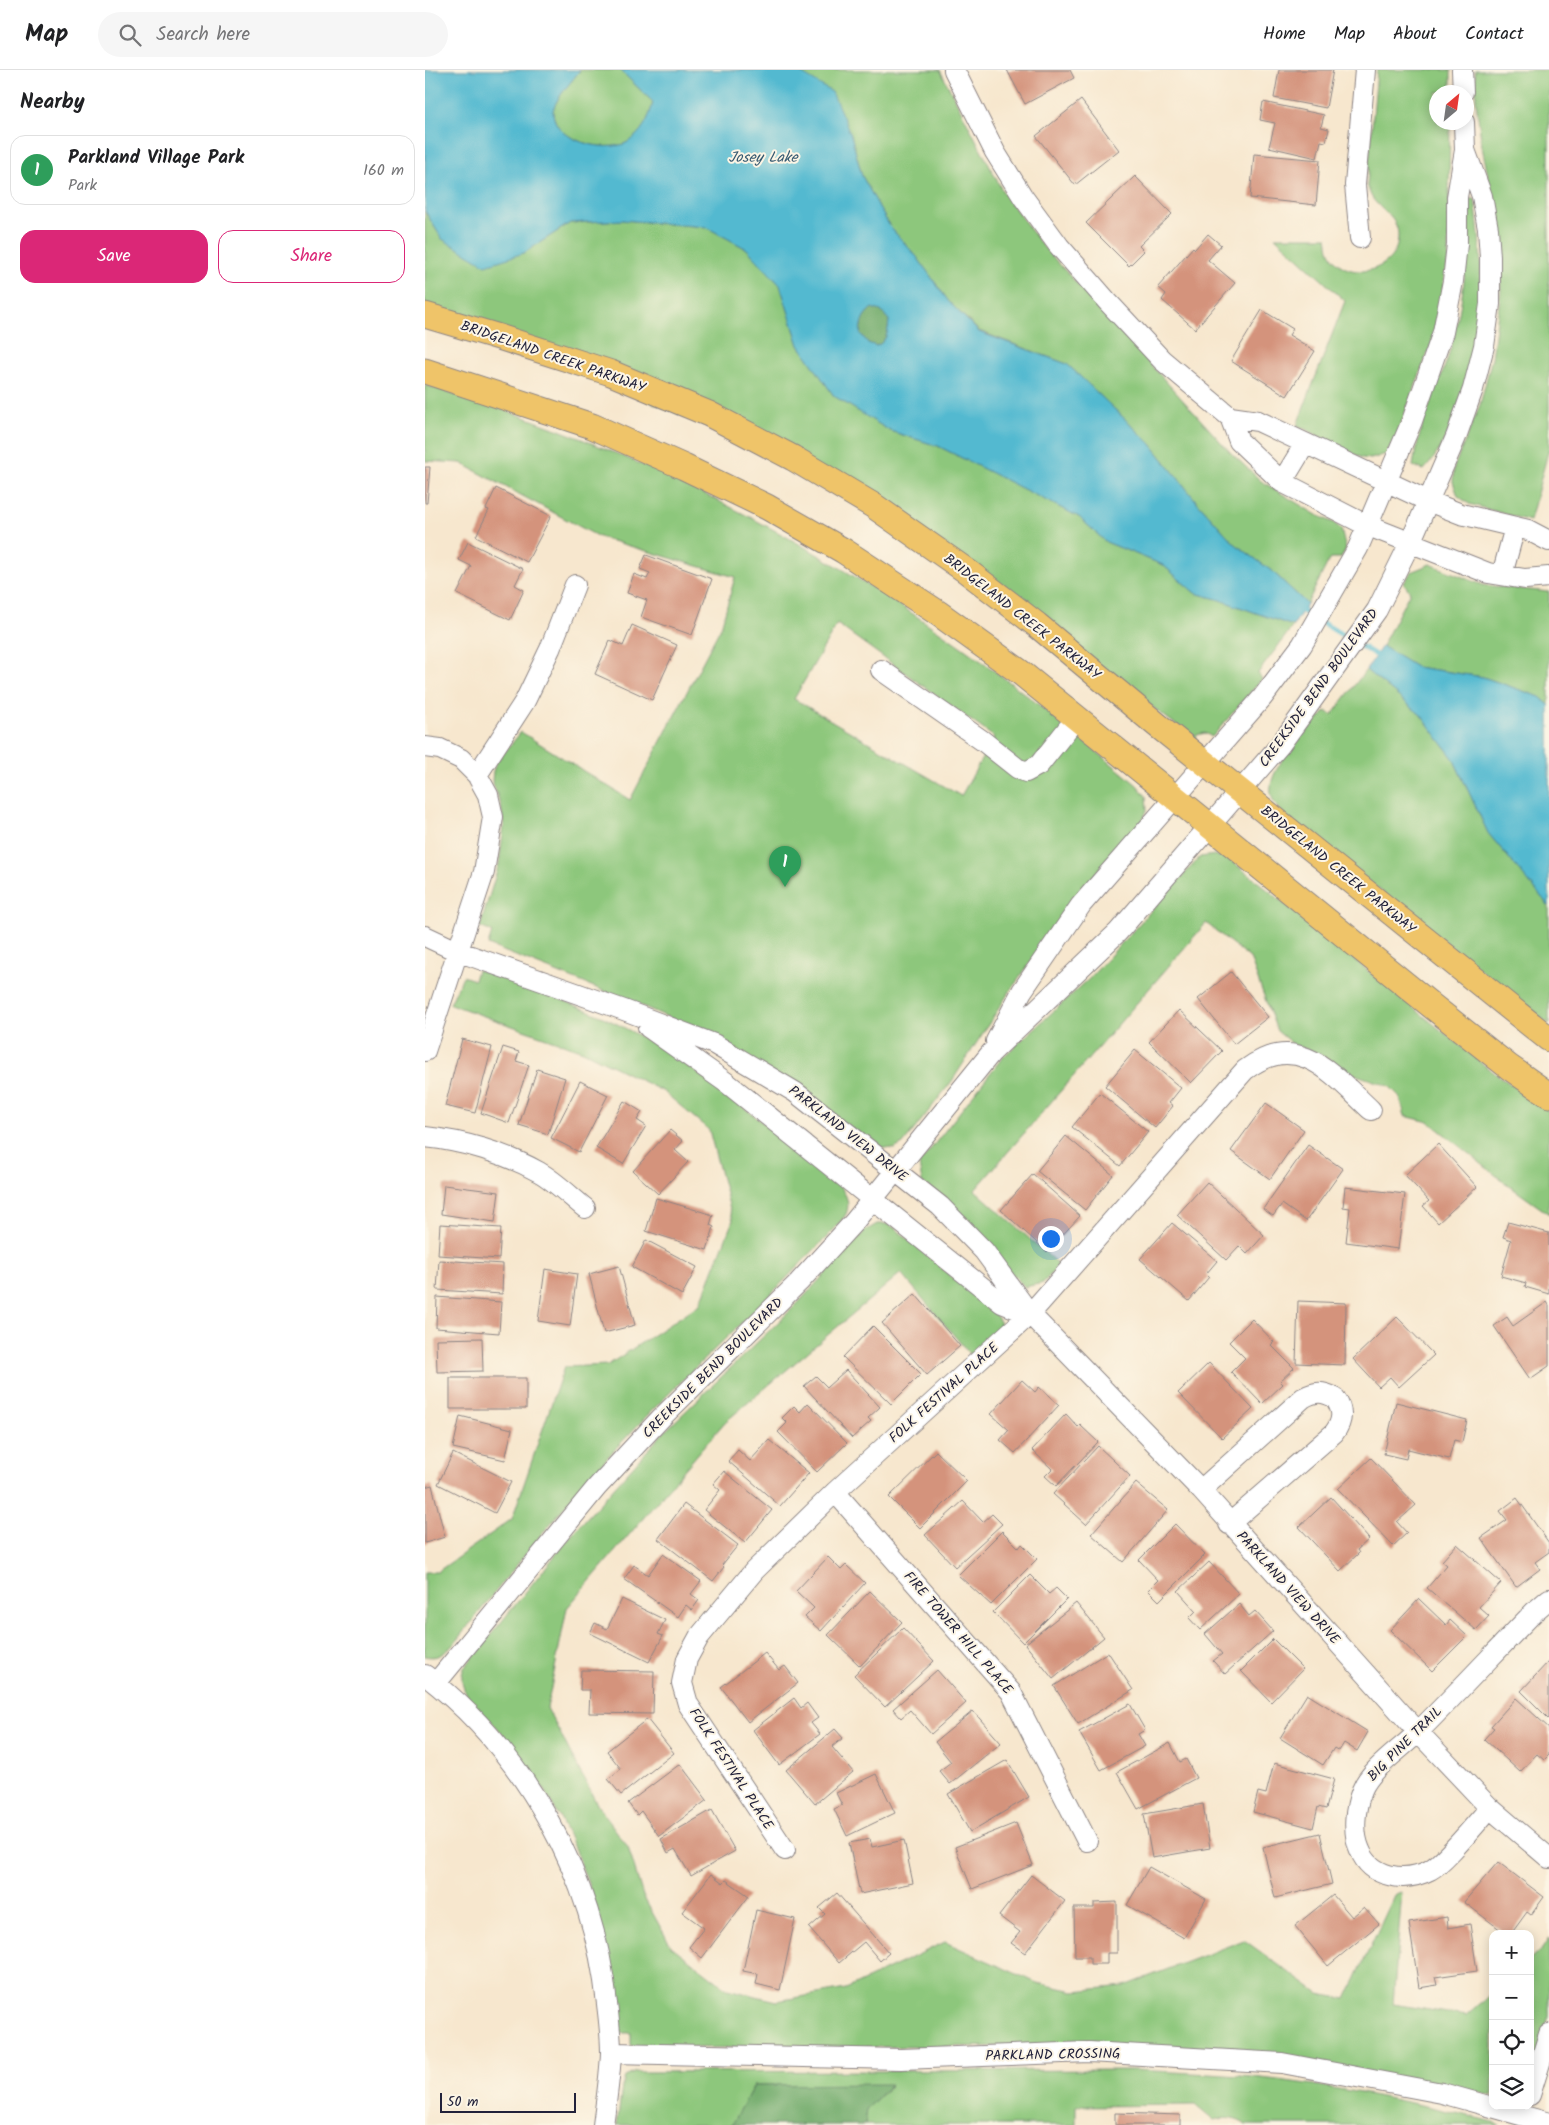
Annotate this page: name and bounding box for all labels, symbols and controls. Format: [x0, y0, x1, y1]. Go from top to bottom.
search box [98, 12, 448, 57]
text: Map [25, 15, 68, 54]
text: Search here [156, 20, 250, 50]
text: Home [1263, 20, 1306, 49]
text: Map [1334, 20, 1365, 49]
text: About [1393, 20, 1437, 49]
text: Contact [1465, 20, 1524, 49]
icon: search [116, 21, 144, 49]
north arrow [1429, 85, 1474, 130]
text: Nearby [20, 86, 85, 119]
text: Parkland Village Park [68, 143, 244, 173]
water label: Josey Lake [728, 146, 799, 170]
text: 1 [35, 158, 39, 183]
text: 160 m [363, 158, 404, 183]
text: Park [68, 173, 97, 198]
button: Save [20, 230, 208, 283]
button: Share [218, 230, 405, 283]
street label: BRIDGELAND CREEK PARKWAY [458, 315, 649, 399]
street label: BRIDGELAND CREEK PARKWAY [939, 548, 1106, 686]
street label: CREEKSIDE BEND BOULEVARD [1254, 604, 1384, 772]
street label: BRIDGELAND CREEK PARKWAY [1256, 800, 1421, 940]
pin: 1 [769, 846, 801, 887]
street label: PARKLAND VIEW DRIVE [783, 1080, 913, 1188]
your location [1038, 1226, 1064, 1252]
street label: CREEKSIDE BEND BOULEVARD [637, 1292, 789, 1444]
street label: FOLK FESTIVAL PLACE [884, 1337, 1005, 1449]
street label: PARKLAND VIEW DRIVE [1231, 1526, 1346, 1650]
street label: FIRE TOWER HILL PLACE [898, 1566, 1019, 1700]
street label: BIG PINE TRAIL [1362, 1701, 1448, 1787]
street label: FOLK FESTIVAL PLACE [683, 1704, 779, 1835]
map controls [1489, 1930, 1534, 2110]
button: + [1489, 1930, 1534, 1975]
button: − [1489, 1975, 1534, 2020]
button: locate [1489, 2020, 1534, 2065]
street label: PARKLAND CROSSING [985, 2043, 1121, 2067]
button: layers [1489, 2065, 1534, 2110]
scale bar [440, 2090, 576, 2113]
text: 50 m [447, 2091, 478, 2113]

